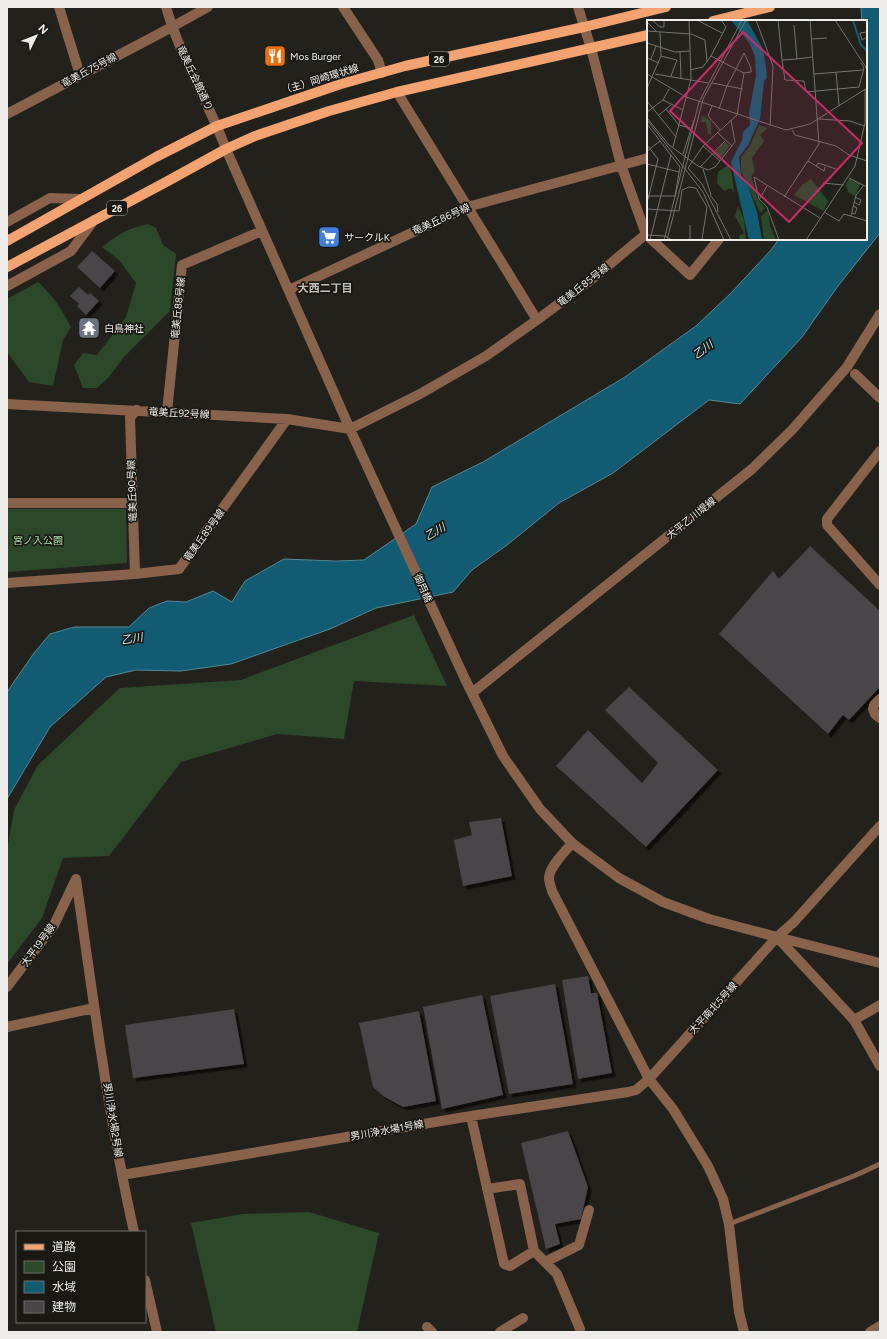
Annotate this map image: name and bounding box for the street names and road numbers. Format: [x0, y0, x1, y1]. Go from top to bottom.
street label: 竜美丘会館通り [174, 44, 216, 112]
street label: 竜美丘75号線 [59, 50, 119, 90]
road number: 26 [429, 52, 449, 66]
street label: （主）岡崎環状線 [280, 61, 360, 97]
street label: 竜美丘86号線 [410, 200, 472, 238]
road number: 26 [107, 201, 127, 215]
street label: 竜美丘85号線 [555, 261, 611, 309]
street label: 竜美丘88号線 [168, 276, 188, 340]
street label: 竜美丘92号線 [148, 405, 210, 421]
street label: 竜美丘90号線 [124, 460, 140, 522]
street label: 大平乙川堤線 [664, 494, 718, 542]
street label: 竜美丘89号線 [181, 506, 227, 564]
street label: 御用橋 [411, 572, 435, 604]
street label: 大平19号線 [18, 921, 58, 969]
street label: 大平南北5号線 [686, 979, 740, 1037]
street label: 男川浄水場2号線 [101, 1082, 125, 1158]
street label: 男川浄水場1号線 [349, 1117, 425, 1143]

